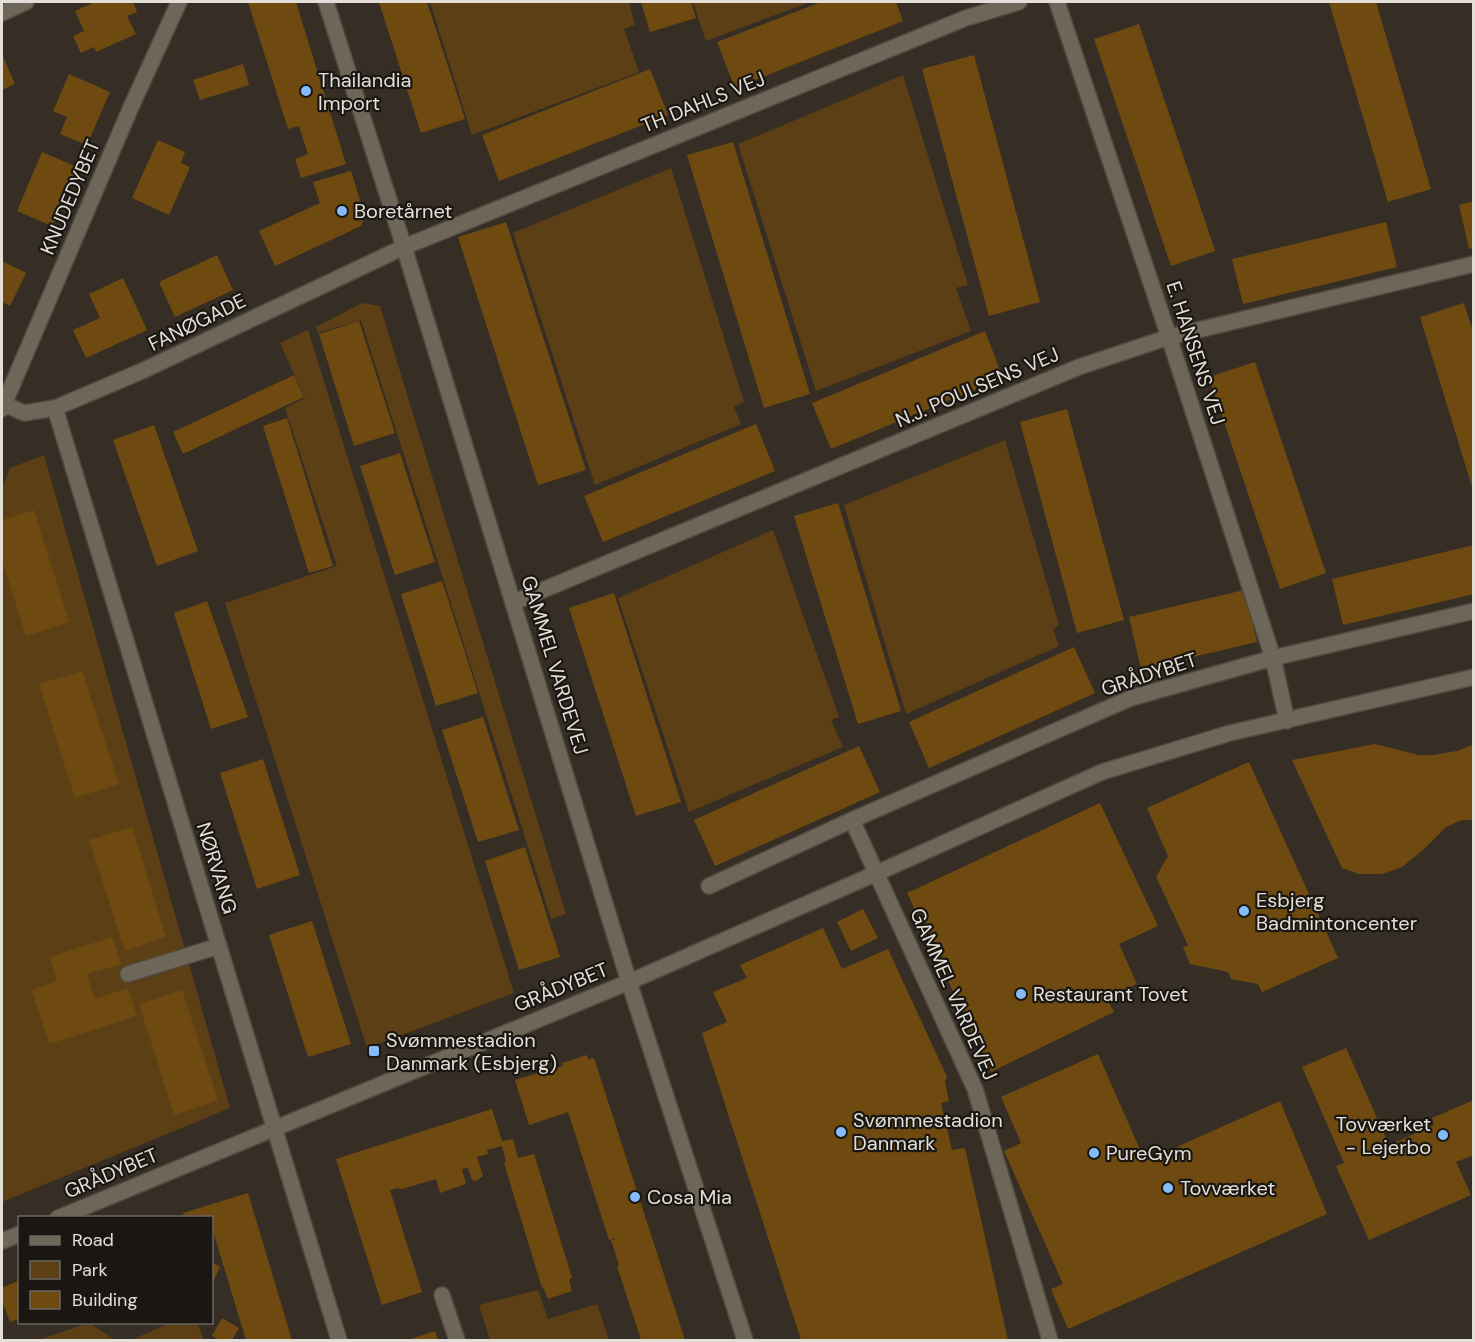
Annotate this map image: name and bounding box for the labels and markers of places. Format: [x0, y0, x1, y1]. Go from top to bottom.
place label: Thailandia Import [318, 67, 411, 116]
marker: Thailandia Import [299, 84, 313, 98]
place label: Boretårnet [354, 198, 453, 224]
marker: Boretårnet [335, 204, 349, 218]
place label: Esbjerg Badmintoncenter [1256, 887, 1417, 936]
marker: Esbjerg Badmintoncenter [1237, 904, 1251, 918]
place label: Restaurant Tovet [1033, 981, 1188, 1007]
marker: Restaurant Tovet [1014, 987, 1028, 1001]
place label: Svømmestadion Danmark (Esbjerg) [386, 1027, 557, 1076]
marker: Svømmestadion Danmark (Esbjerg) [367, 1044, 381, 1058]
place label: Svømmestadion Danmark [853, 1107, 1003, 1156]
place label: Tovværket - Lejerbo [1336, 1111, 1431, 1160]
marker: Svømmestadion Danmark [834, 1125, 848, 1139]
marker: Tovværket - Lejerbo [1436, 1128, 1450, 1142]
place label: PureGym [1106, 1140, 1192, 1166]
marker: PureGym [1087, 1146, 1101, 1160]
place label: Tovværket [1180, 1175, 1275, 1201]
marker: Tovværket [1161, 1181, 1175, 1195]
place label: Cosa Mia [647, 1184, 732, 1210]
marker: Cosa Mia [628, 1190, 642, 1204]

